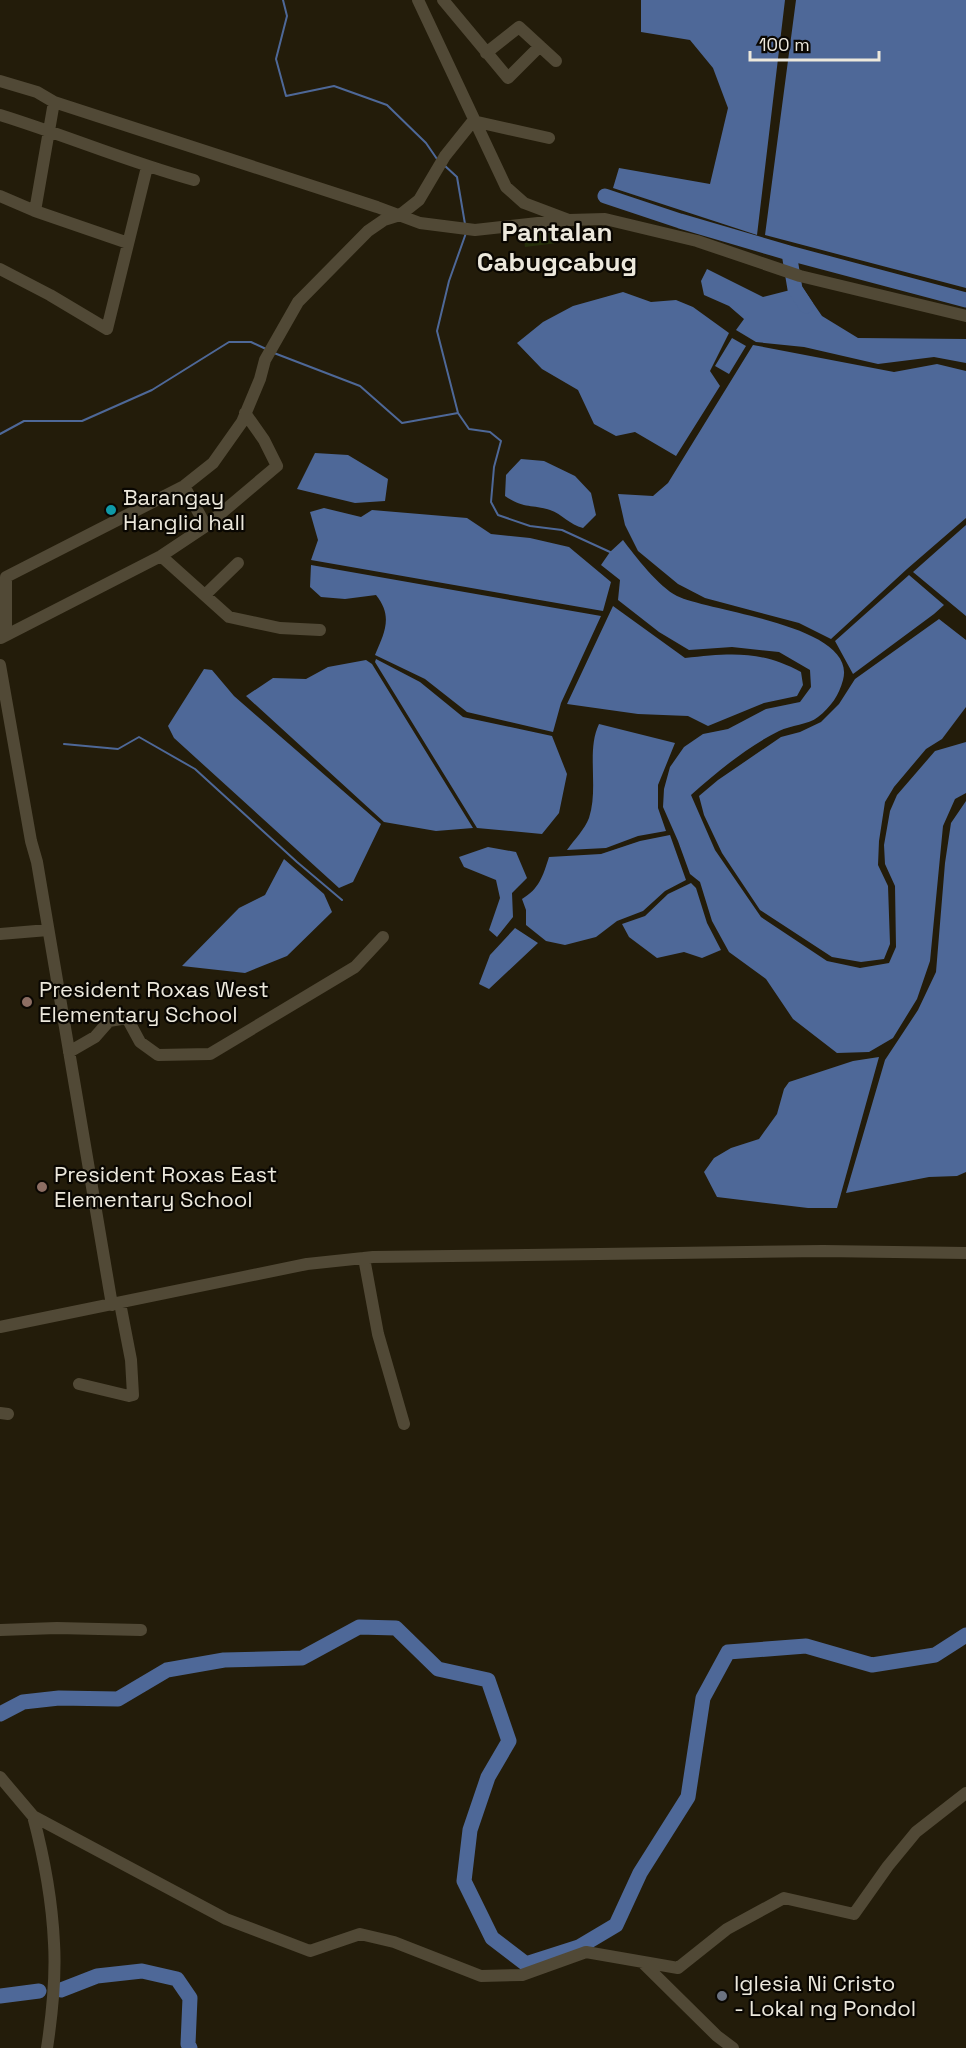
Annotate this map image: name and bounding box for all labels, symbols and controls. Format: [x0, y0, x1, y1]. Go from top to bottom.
scale bar [750, 24, 879, 62]
text: 100 m [759, 33, 810, 56]
district label: Pantalan Cabugcabug [477, 215, 637, 279]
place label: Barangay Hanglid hall [123, 483, 245, 536]
marker: Barangay Hanglid hall [104, 503, 118, 517]
place label: President Roxas West Elementary School [39, 975, 269, 1028]
marker: President Roxas West Elementary School [20, 995, 34, 1009]
place label: President Roxas East Elementary School [54, 1160, 277, 1213]
marker: President Roxas East Elementary School [35, 1180, 49, 1194]
place label: Iglesia Ni Cristo - Lokal ng Pondol [734, 1969, 916, 2022]
marker: Iglesia Ni Cristo - Lokal ng Pondol [715, 1989, 729, 2003]

